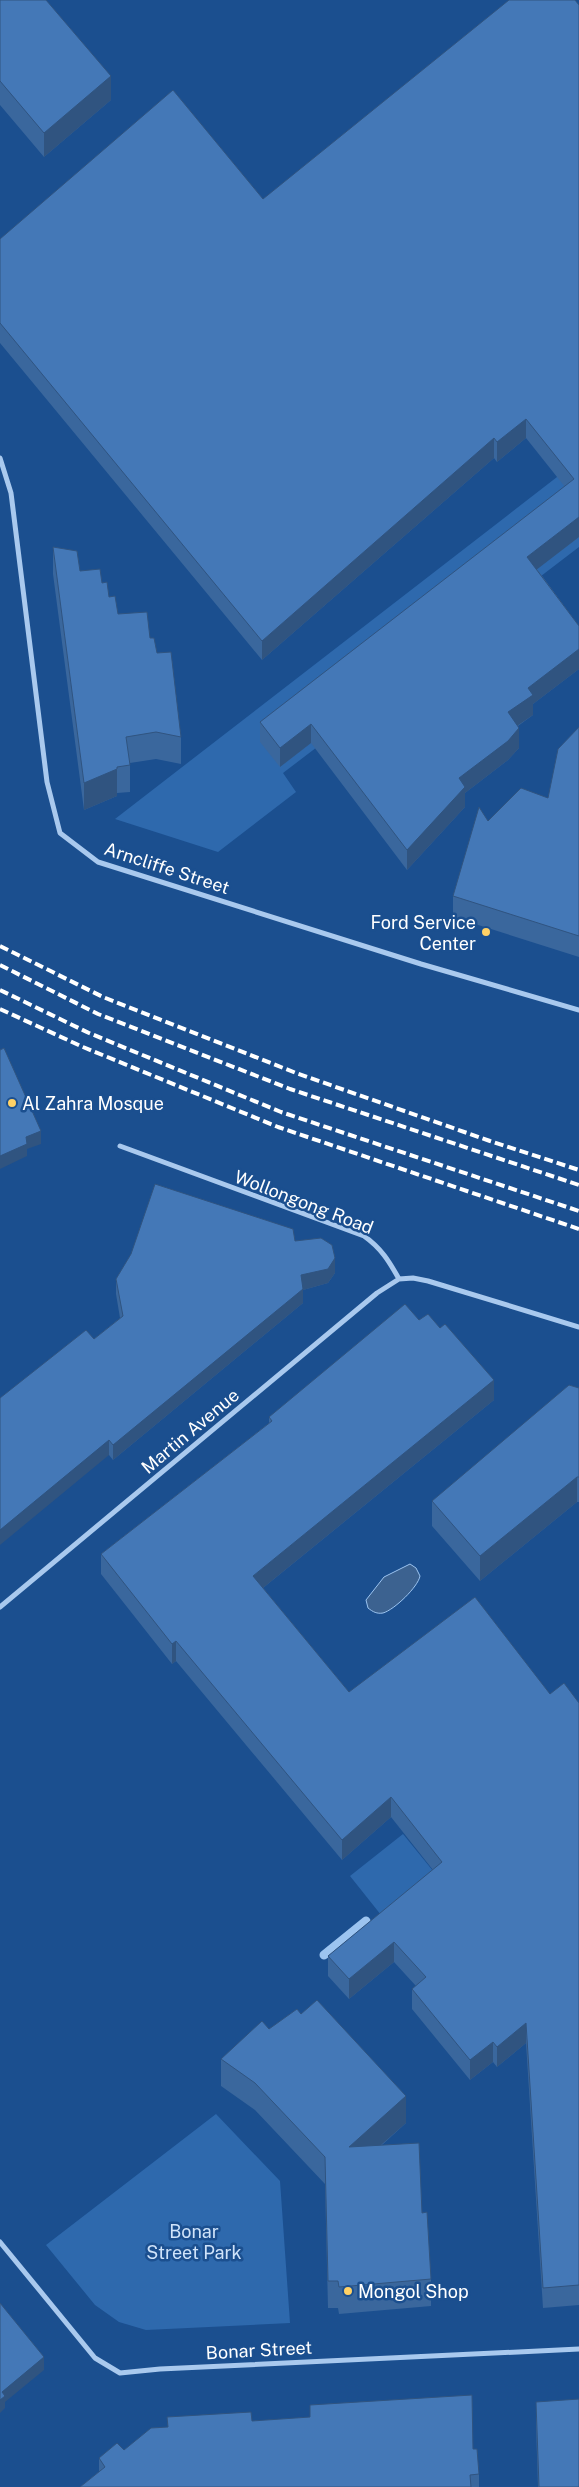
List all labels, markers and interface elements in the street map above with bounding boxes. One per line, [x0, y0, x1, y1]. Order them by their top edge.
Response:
street label: Arncliffe Street [102, 838, 232, 898]
place label: Ford Service Center [370, 912, 476, 954]
marker: Ford Service Center [480, 926, 492, 938]
place label: Al Zahra Mosque [22, 1093, 164, 1114]
marker: Al Zahra Mosque [6, 1097, 18, 1109]
street label: Wollongong Road [232, 1166, 376, 1238]
street label: Martin Avenue [137, 1384, 243, 1478]
park label: Bonar Street Park [146, 2221, 242, 2263]
place label: Mongol Shop [358, 2281, 469, 2302]
marker: Mongol Shop [342, 2285, 354, 2297]
street label: Bonar Street [205, 2337, 313, 2363]

